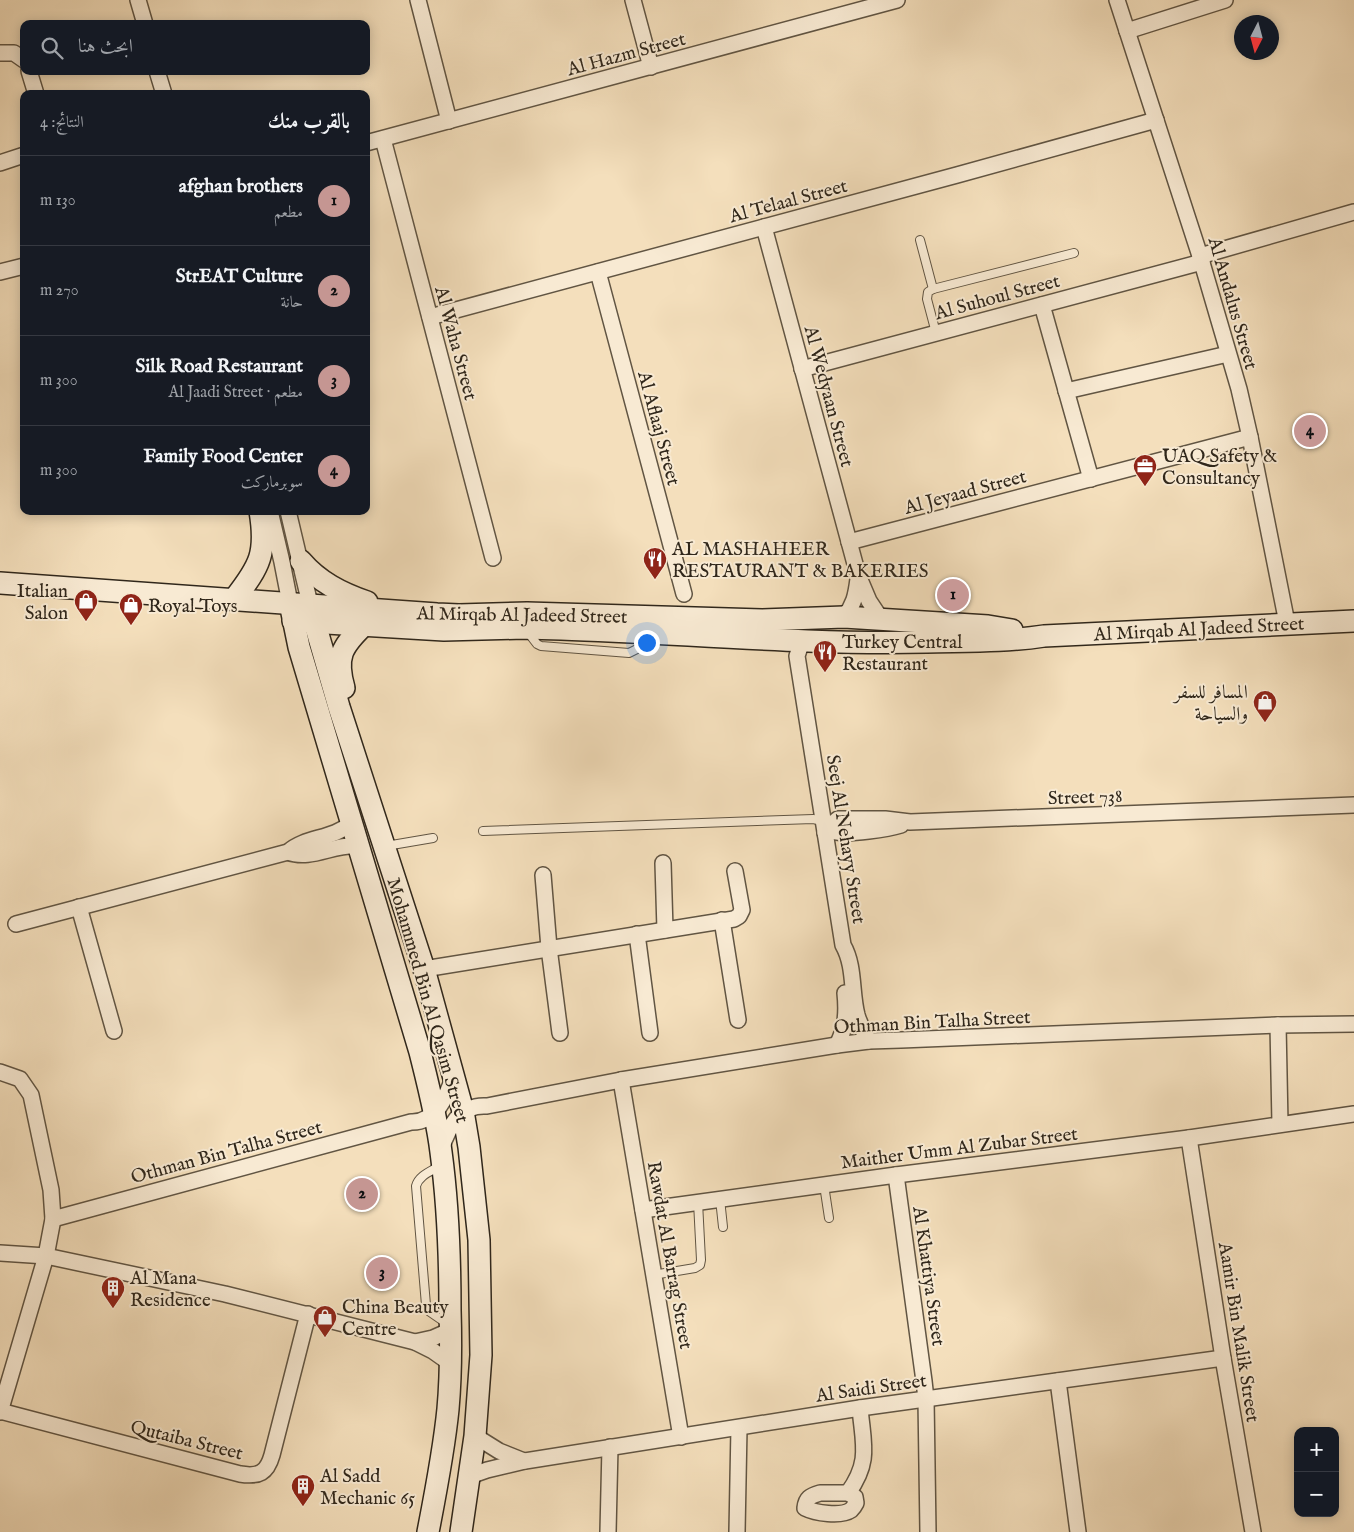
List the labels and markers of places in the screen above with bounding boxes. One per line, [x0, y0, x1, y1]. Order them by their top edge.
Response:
pin: 4 [1294, 412, 1326, 450]
place label: UAQ Safety & Consultancy [1162, 445, 1277, 491]
office icon: UAQ Safety & Consultancy [1132, 453, 1158, 487]
place label: AL MASHAHEER RESTAURANT & BAKERIES [671, 538, 929, 584]
restaurant icon: AL MASHAHEER RESTAURANT & BAKERIES [642, 546, 668, 580]
pin: 1 [937, 576, 969, 614]
place label: Italian Salon [17, 580, 68, 626]
shop icon: Italian Salon [73, 588, 99, 622]
shop icon: Royal Toys [118, 592, 144, 626]
place label: Royal Toys [148, 595, 237, 619]
place label: Turkey Central Restaurant [842, 631, 963, 677]
restaurant icon: Turkey Central Restaurant [812, 639, 838, 673]
place label: المسافر للسفر والسياحة [1172, 681, 1248, 727]
shop icon: المسافر للسفر والسياحة [1252, 689, 1278, 723]
pin: 2 [346, 1175, 378, 1213]
pin: 3 [366, 1254, 398, 1292]
place label: Al Mana Residence [129, 1267, 211, 1313]
building icon: Al Mana Residence [100, 1275, 126, 1309]
place label: China Beauty Centre [342, 1296, 449, 1342]
shop icon: China Beauty Centre [312, 1304, 338, 1338]
place label: Al Sadd Mechanic 65 [319, 1465, 415, 1511]
building icon: Al Sadd Mechanic 65 [290, 1473, 316, 1507]

